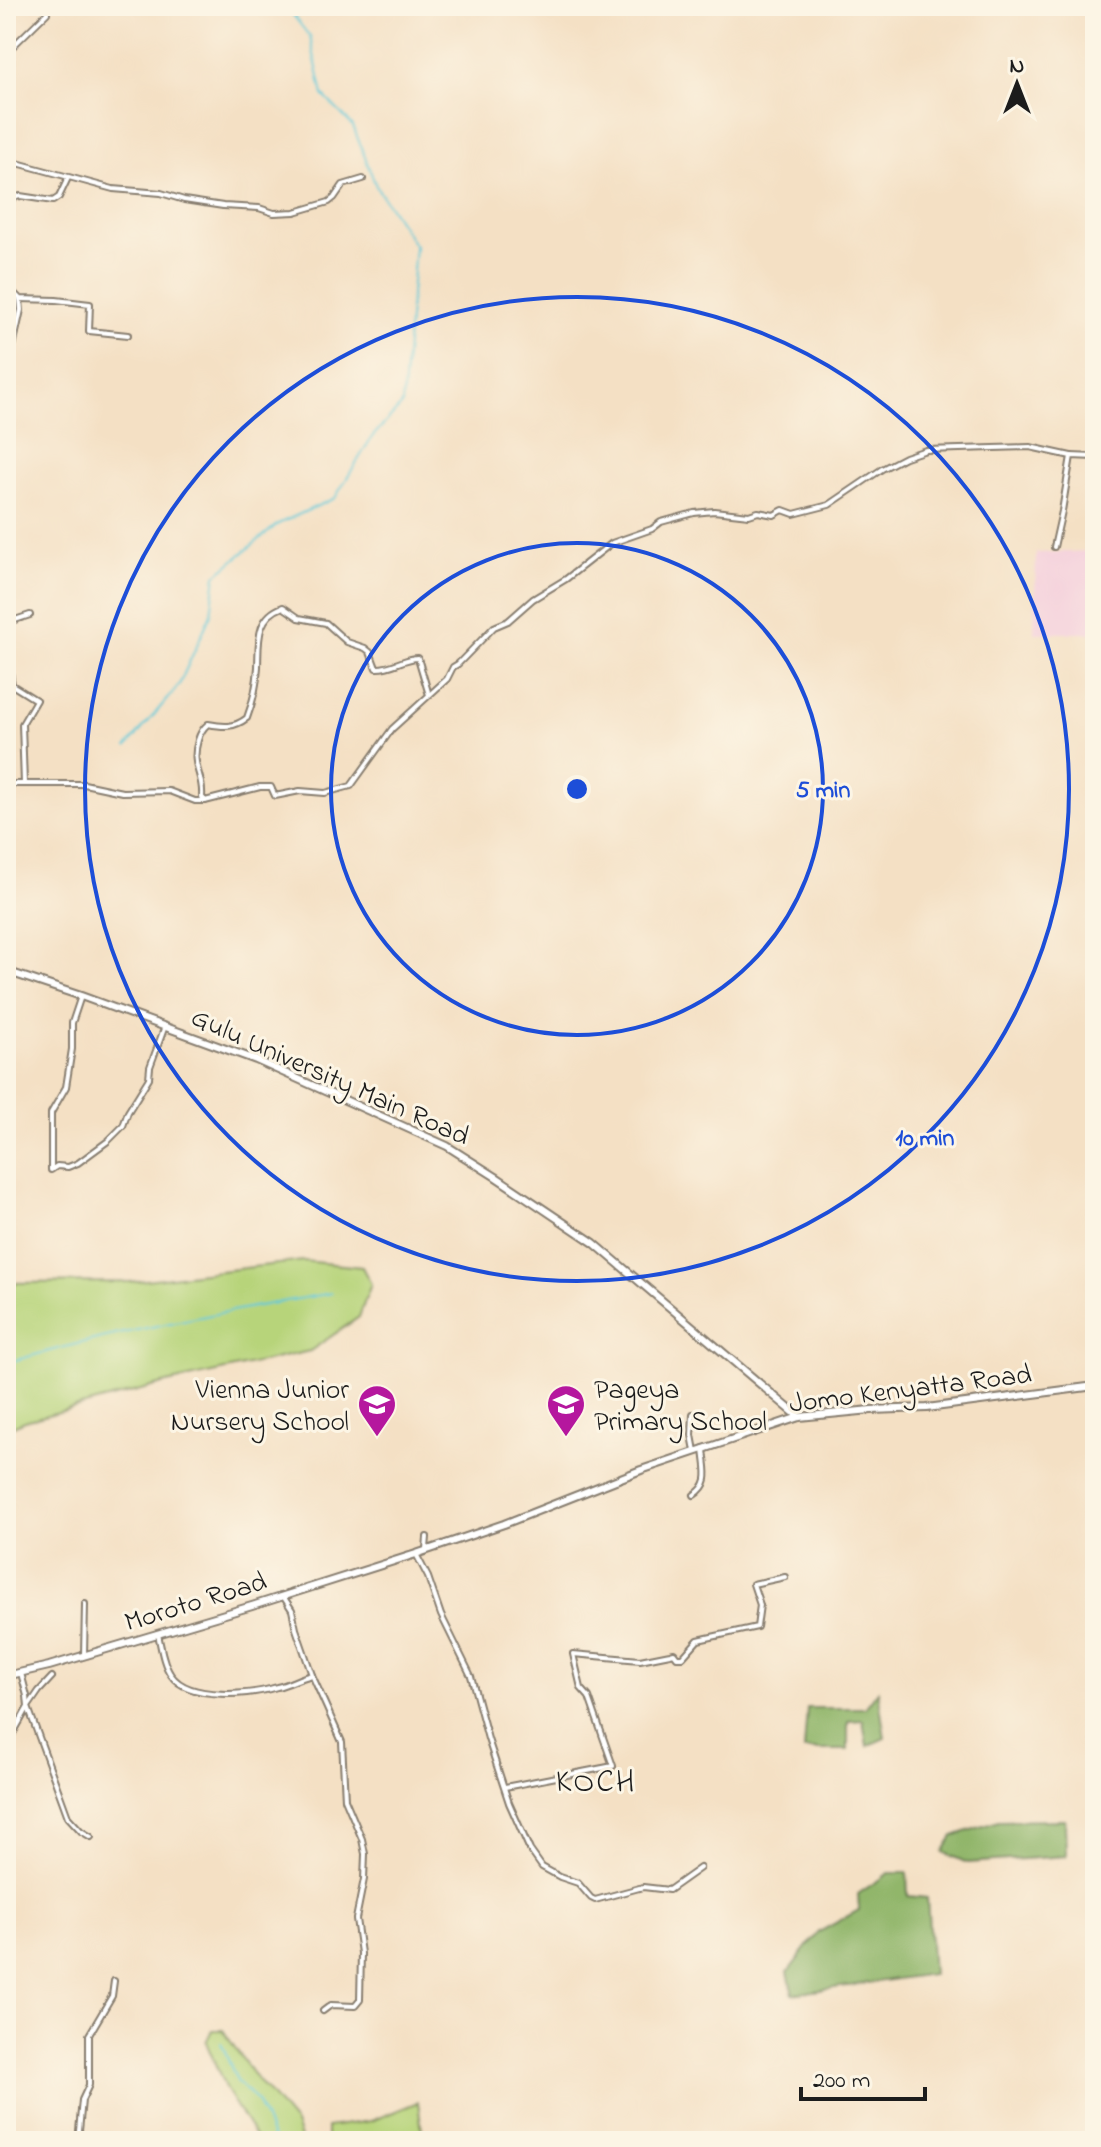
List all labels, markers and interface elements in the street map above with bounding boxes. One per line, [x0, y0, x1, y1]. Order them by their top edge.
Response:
north arrow [977, 44, 1057, 124]
text: N [1010, 51, 1024, 83]
text: 5 min [796, 774, 850, 809]
centre of rings [563, 775, 591, 803]
street label: Gulu University Main Road [184, 998, 475, 1158]
text: 10 min [896, 1122, 955, 1157]
street label: Jomo Kenyatta Road [787, 1355, 1034, 1426]
place label: Vienna Junior Nursery School [171, 1371, 349, 1444]
place label: Pageya Primary School [594, 1371, 767, 1444]
school or university icon: Vienna Junior Nursery School [356, 1383, 398, 1438]
school or university icon: Pageya Primary School [545, 1383, 587, 1438]
street label: Moroto Road [120, 1562, 272, 1644]
district label: KOCH [556, 1760, 636, 1807]
scale bar [801, 2051, 925, 2101]
text: 200 m [813, 2064, 870, 2099]

